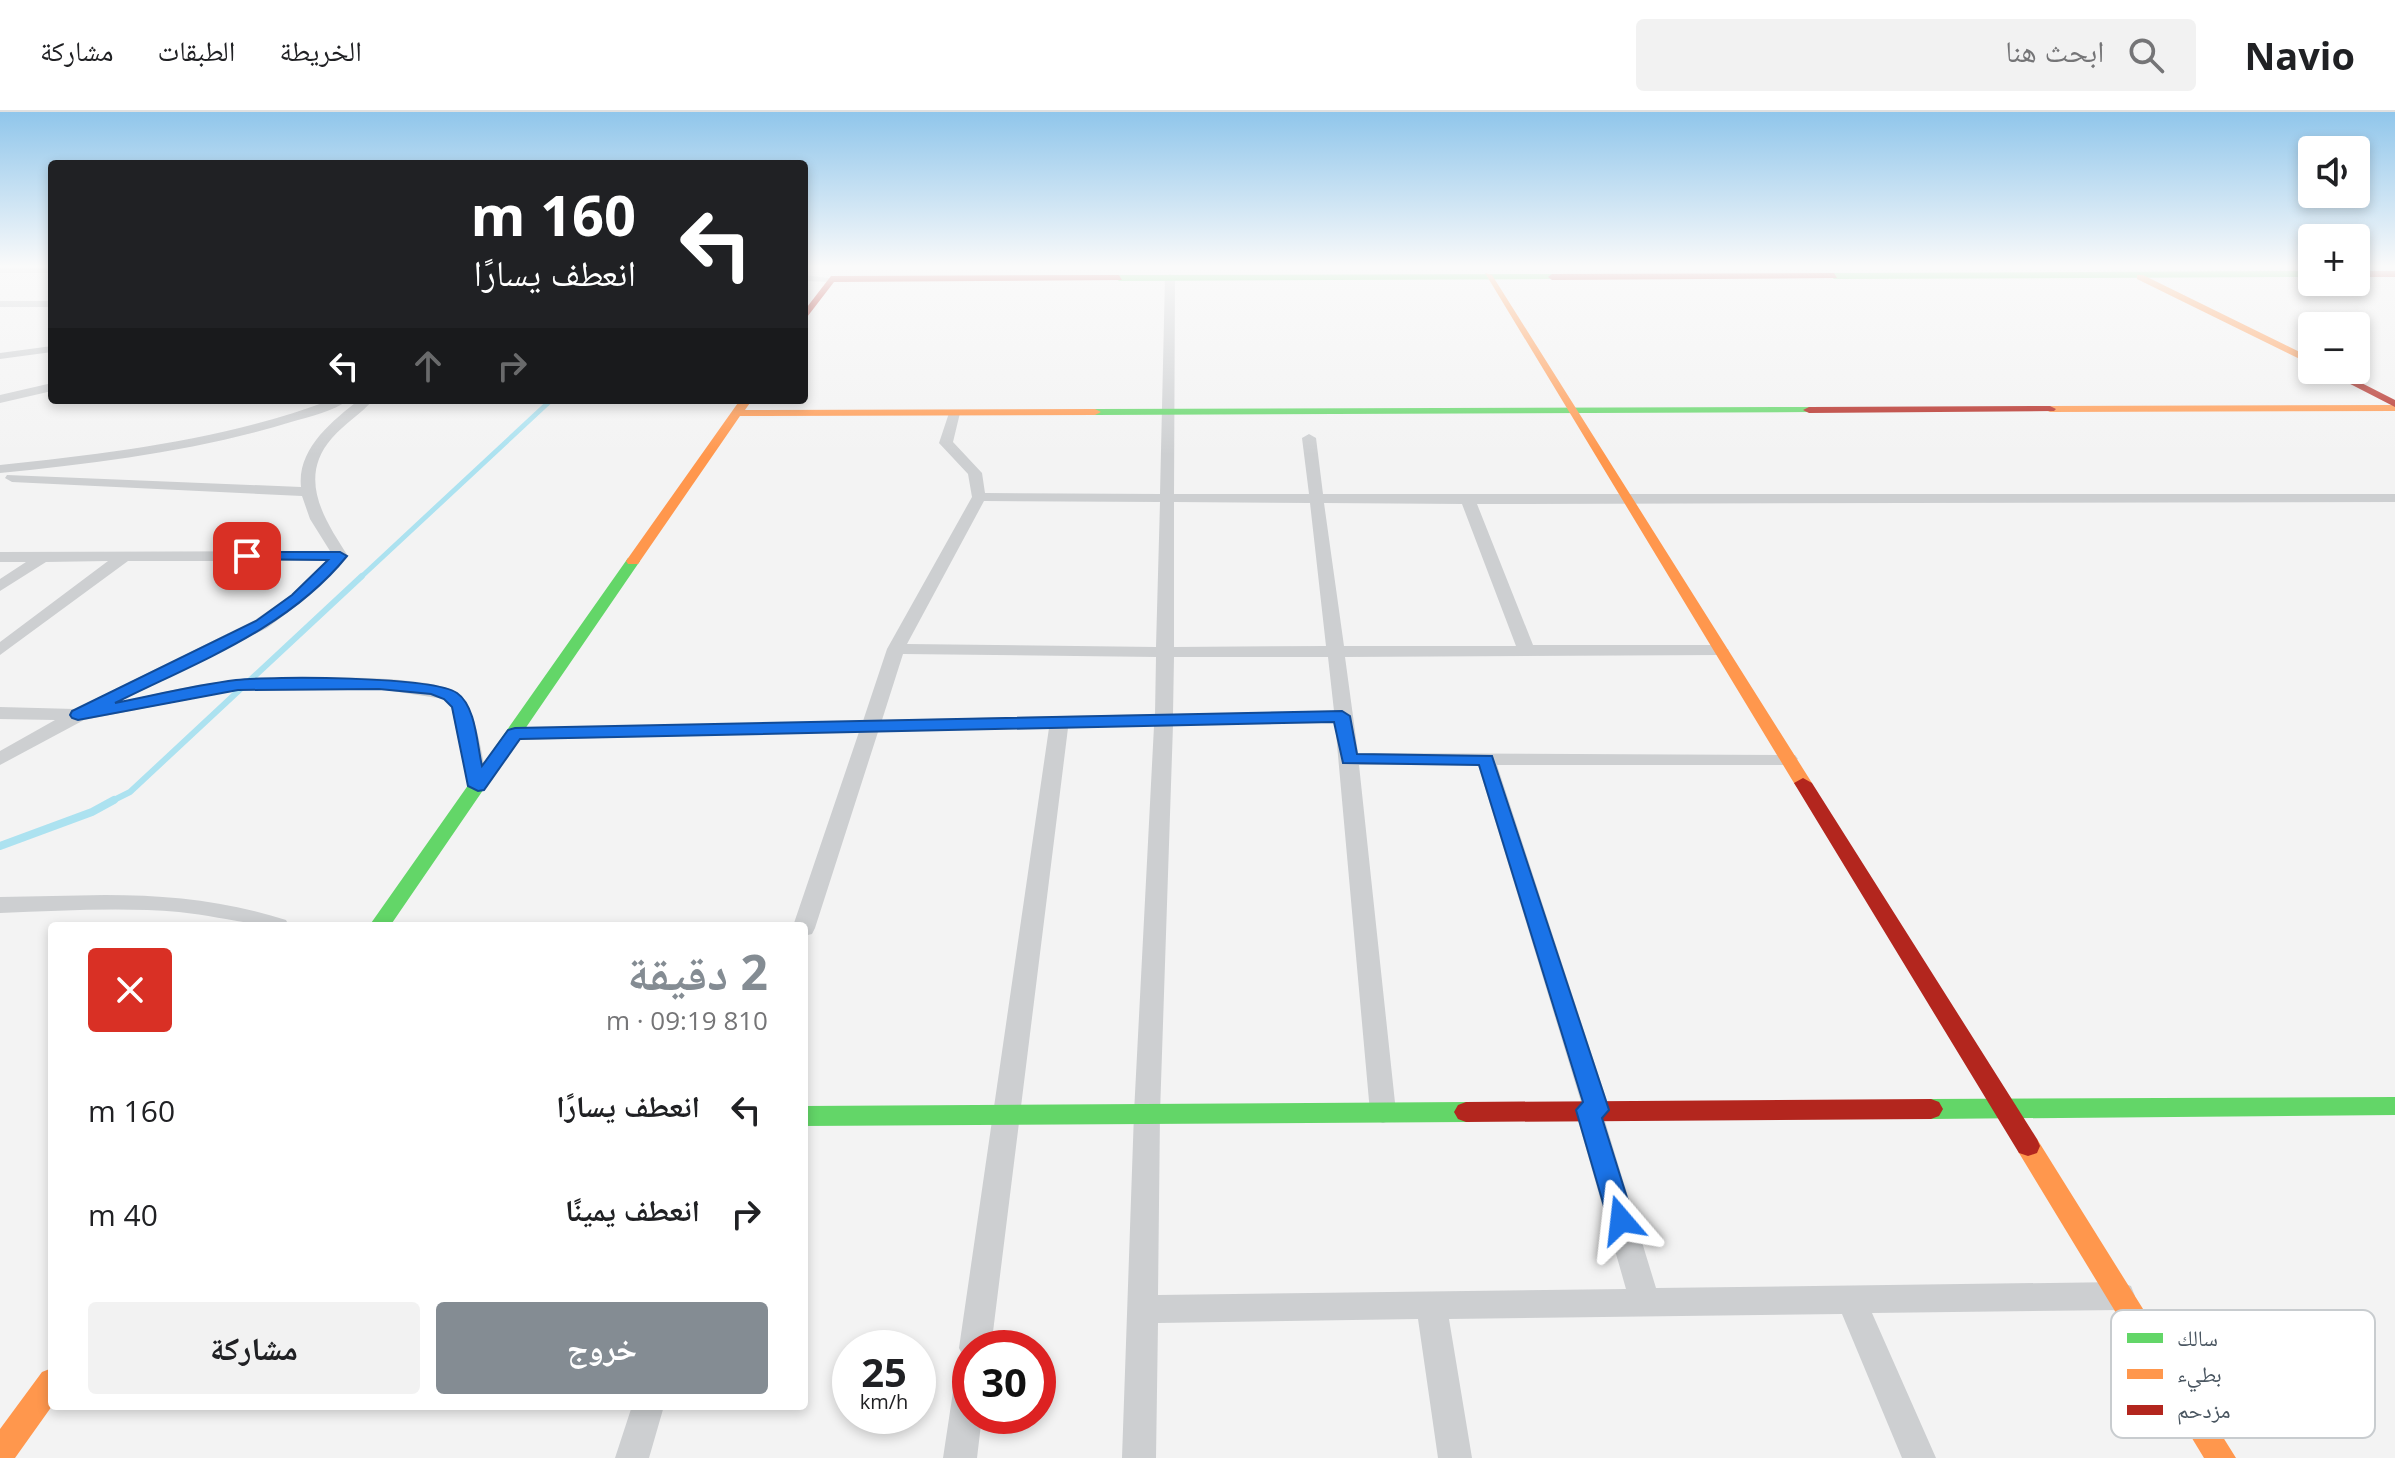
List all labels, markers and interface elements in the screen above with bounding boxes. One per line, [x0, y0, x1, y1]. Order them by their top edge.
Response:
search box [1636, 19, 2196, 91]
text: Navio [2244, 29, 2355, 81]
text: ابحث هنا [2005, 30, 2104, 71]
text: مشاركة [40, 31, 114, 69]
text: الطبقات [158, 31, 235, 69]
text: الخريطة [279, 31, 362, 69]
icon: search [2124, 33, 2168, 77]
map controls [2298, 136, 2370, 384]
button: sound [2298, 136, 2370, 208]
text: 160 m [470, 176, 636, 252]
icon: left [664, 192, 768, 296]
button: + [2298, 224, 2370, 296]
text: انعطف يسارًا [473, 248, 636, 297]
button: − [2298, 312, 2370, 384]
icon: left [322, 344, 366, 388]
icon: ahead [406, 344, 450, 388]
icon: right [490, 344, 534, 388]
pin [213, 522, 281, 590]
icon: arrive [225, 534, 269, 578]
text: 2 دقيقة [627, 939, 768, 1004]
button: close [88, 948, 172, 1032]
text: 810 m · 09:19 [606, 1002, 768, 1038]
text: انعطف يسارًا [556, 1085, 700, 1126]
icon: left [724, 1088, 768, 1132]
text: 160 m [88, 1090, 175, 1131]
position arrow [1579, 1178, 1663, 1262]
text: انعطف يمينًا [565, 1189, 700, 1230]
icon: right [724, 1192, 768, 1236]
text: 40 m [88, 1194, 158, 1235]
button: مشاركة [88, 1302, 420, 1394]
button: خروج [436, 1302, 768, 1394]
legend [2111, 1310, 2375, 1438]
text: سالك [2177, 1322, 2218, 1352]
speed limit sign: 30 [952, 1330, 1056, 1434]
text: 25 [861, 1344, 907, 1399]
text: بطيء [2177, 1358, 2222, 1392]
text: km/h [860, 1388, 908, 1415]
text: مزدحم [2177, 1394, 2231, 1425]

